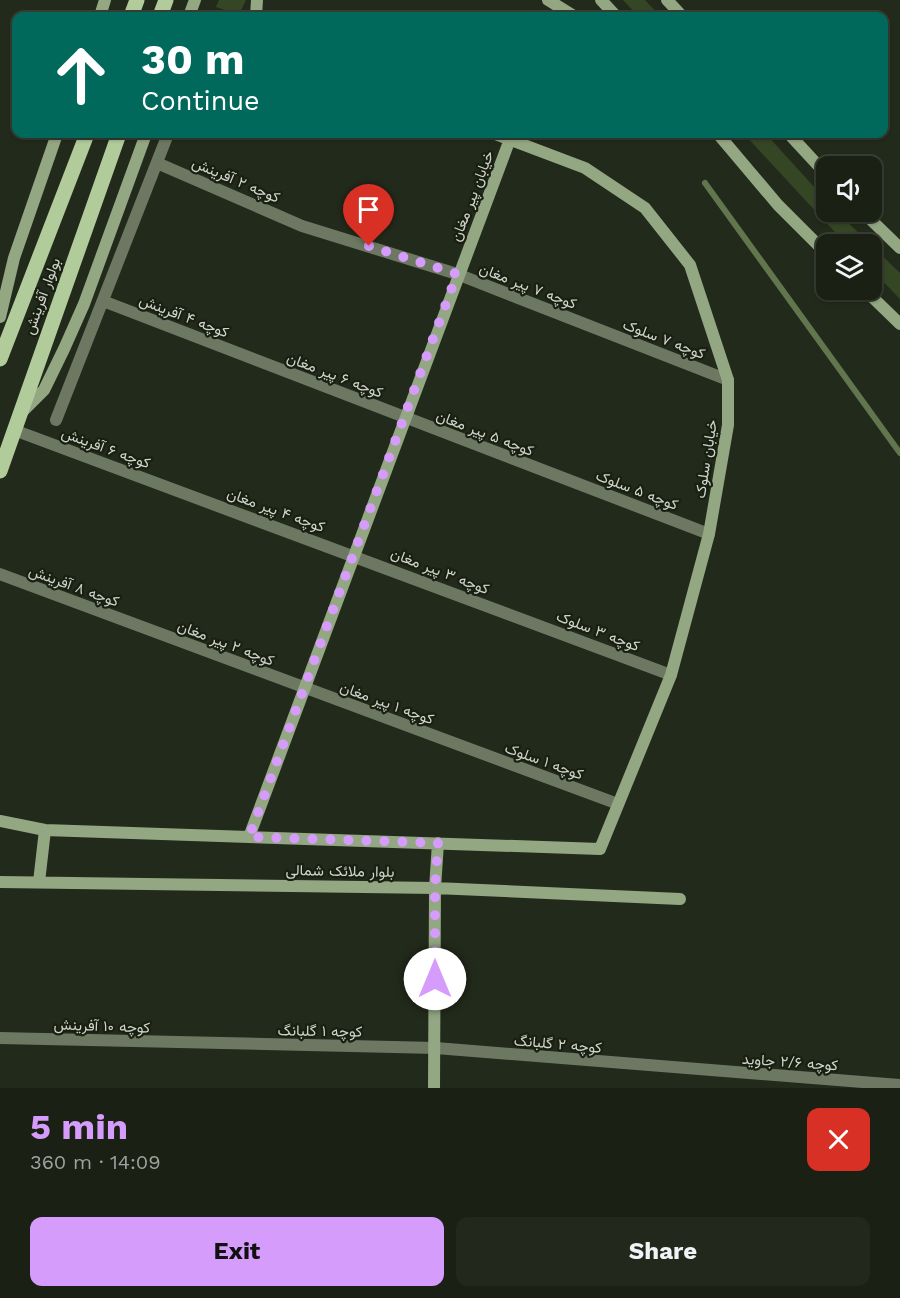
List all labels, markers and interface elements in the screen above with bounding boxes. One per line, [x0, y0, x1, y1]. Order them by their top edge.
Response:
text: 30 m [141, 35, 245, 84]
icon: ahead [42, 36, 120, 114]
text: Continue [141, 85, 260, 117]
street label: خیابان پیر مغان [446, 148, 498, 244]
street label: کوچه ۲ آفرینش [189, 153, 283, 208]
map controls [816, 156, 882, 300]
button: sound [816, 156, 882, 222]
pin [343, 184, 394, 246]
icon: arrive [352, 193, 385, 226]
button: layers [816, 234, 882, 300]
street label: بولوار آفرینش [20, 255, 65, 337]
street label: کوچه ۷ پیر مغان [476, 259, 580, 314]
street label: کوچه ۴ آفرینش [136, 291, 232, 342]
street label: کوچه ۷ سلوک [620, 315, 708, 364]
street label: کوچه ۶ پیر مغان [284, 348, 386, 403]
street label: کوچه ۵ پیر مغان [433, 406, 537, 461]
street label: خیابان سلوک [691, 418, 721, 500]
street label: کوچه ۶ آفرینش [59, 424, 153, 473]
street label: کوچه ۵ سلوک [593, 466, 681, 515]
street label: کوچه ۴ پیر مغان [224, 484, 328, 537]
street label: کوچه ۳ پیر مغان [388, 544, 492, 599]
street label: کوچه ۸ آفرینش [26, 561, 122, 612]
street label: کوچه ۳ سلوک [553, 607, 642, 656]
street label: کوچه ۲ پیر مغان [175, 616, 277, 671]
street label: کوچه ۱ پیر مغان [337, 678, 437, 729]
street label: کوچه ۱ سلوک [502, 738, 586, 785]
street label: بلوار ملائک شمالی [285, 861, 395, 882]
position arrow [403, 947, 467, 1011]
street label: کوچه ۱۰ آفرینش [53, 1015, 151, 1038]
street label: کوچه ۱ گلبانگ [277, 1021, 363, 1042]
street label: کوچه ۲ گلبانگ [513, 1031, 603, 1058]
street label: کوچه ۲/۶ جاوید [741, 1050, 839, 1075]
text: 5 min [30, 1106, 128, 1148]
button: close [807, 1108, 870, 1171]
text: 360 m · 14:09 [30, 1150, 161, 1174]
button: Exit [30, 1217, 444, 1286]
button: Share [456, 1217, 870, 1286]

